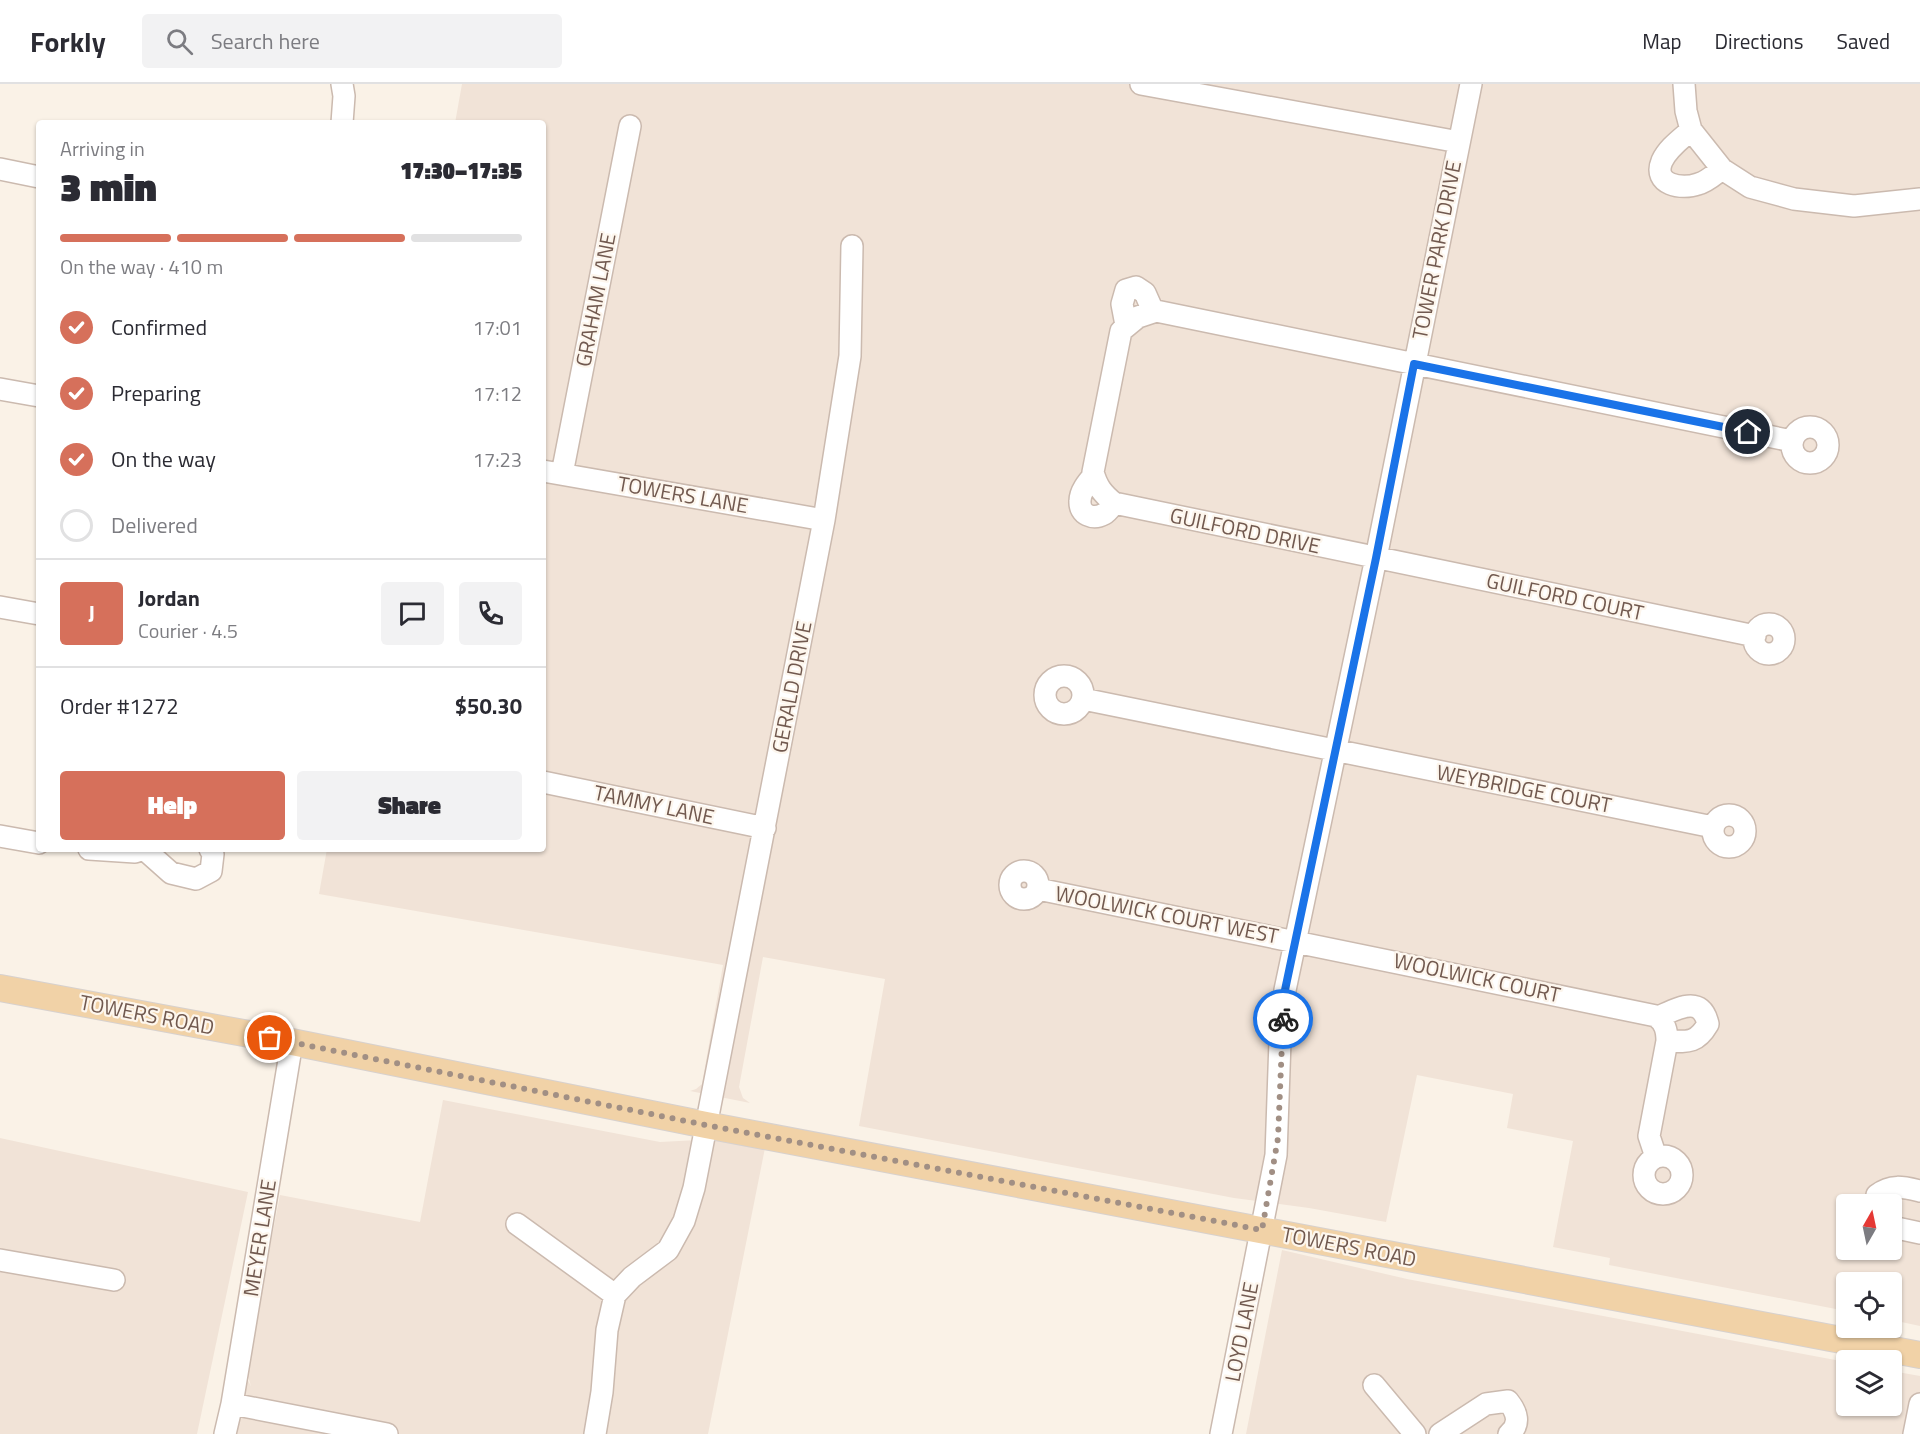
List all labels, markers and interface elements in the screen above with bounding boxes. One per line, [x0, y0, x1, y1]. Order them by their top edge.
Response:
search box [142, 14, 562, 68]
text: Forkly [30, 20, 106, 63]
text: Search here [211, 24, 320, 58]
icon: search [163, 25, 196, 58]
text: Map [1642, 25, 1682, 57]
text: Directions [1715, 25, 1804, 57]
text: Saved [1837, 25, 1890, 57]
text: Arriving in [60, 133, 145, 164]
text: 17:30–17:35 [400, 154, 522, 188]
text: 3 min [60, 157, 157, 216]
street label: TOWER PARK DRIVE [1403, 158, 1469, 342]
street label: GRAHAM LANE [566, 230, 624, 369]
text: On the way · 410 m [60, 251, 223, 282]
text: Confirmed [111, 310, 207, 344]
icon: check [60, 311, 93, 344]
text: 17:01 [473, 312, 522, 343]
text: Preparing [111, 376, 201, 410]
icon: check [60, 377, 93, 410]
text: 17:12 [473, 378, 522, 409]
pin [1722, 406, 1773, 457]
icon: home [1731, 415, 1764, 448]
text: On the way [111, 442, 216, 476]
icon: check [60, 443, 93, 476]
text: 17:23 [473, 444, 522, 475]
street label: TOWERS LANE [615, 467, 751, 521]
street label: GUILFORD DRIVE [1167, 498, 1323, 562]
text: Delivered [111, 508, 198, 542]
street label: GUILFORD COURT [1484, 564, 1647, 628]
text: Jordan [138, 581, 200, 615]
button: chat [381, 582, 444, 645]
button: phone [459, 582, 522, 645]
text: J [88, 596, 95, 630]
text: Courier · 4.5 [138, 615, 238, 646]
street label: GERALD DRIVE [763, 618, 819, 755]
text: Order #1272 [60, 689, 179, 723]
text: $50.30 [455, 689, 522, 723]
street label: WEYBRIDGE COURT [1434, 755, 1614, 821]
button: Help [60, 771, 285, 840]
button: Share [297, 771, 522, 840]
street label: TAMMY LANE [591, 776, 717, 832]
street label: WOOLWICK COURT WEST [1053, 877, 1282, 951]
street label: WOOLWICK COURT [1391, 944, 1563, 1010]
street label: TOWERS ROAD [77, 985, 217, 1043]
courier [1253, 989, 1313, 1049]
icon: bike [1267, 1003, 1300, 1036]
pin [244, 1012, 295, 1063]
icon: bag [253, 1021, 286, 1054]
street label: MEYER LANE [234, 1177, 284, 1299]
north arrow [1836, 1194, 1902, 1260]
map controls [1836, 1194, 1902, 1416]
street label: TOWERS ROAD [1279, 1217, 1419, 1275]
button: locate [1836, 1272, 1902, 1338]
street label: LOYD LANE [1216, 1279, 1266, 1384]
button: layers [1836, 1350, 1902, 1416]

